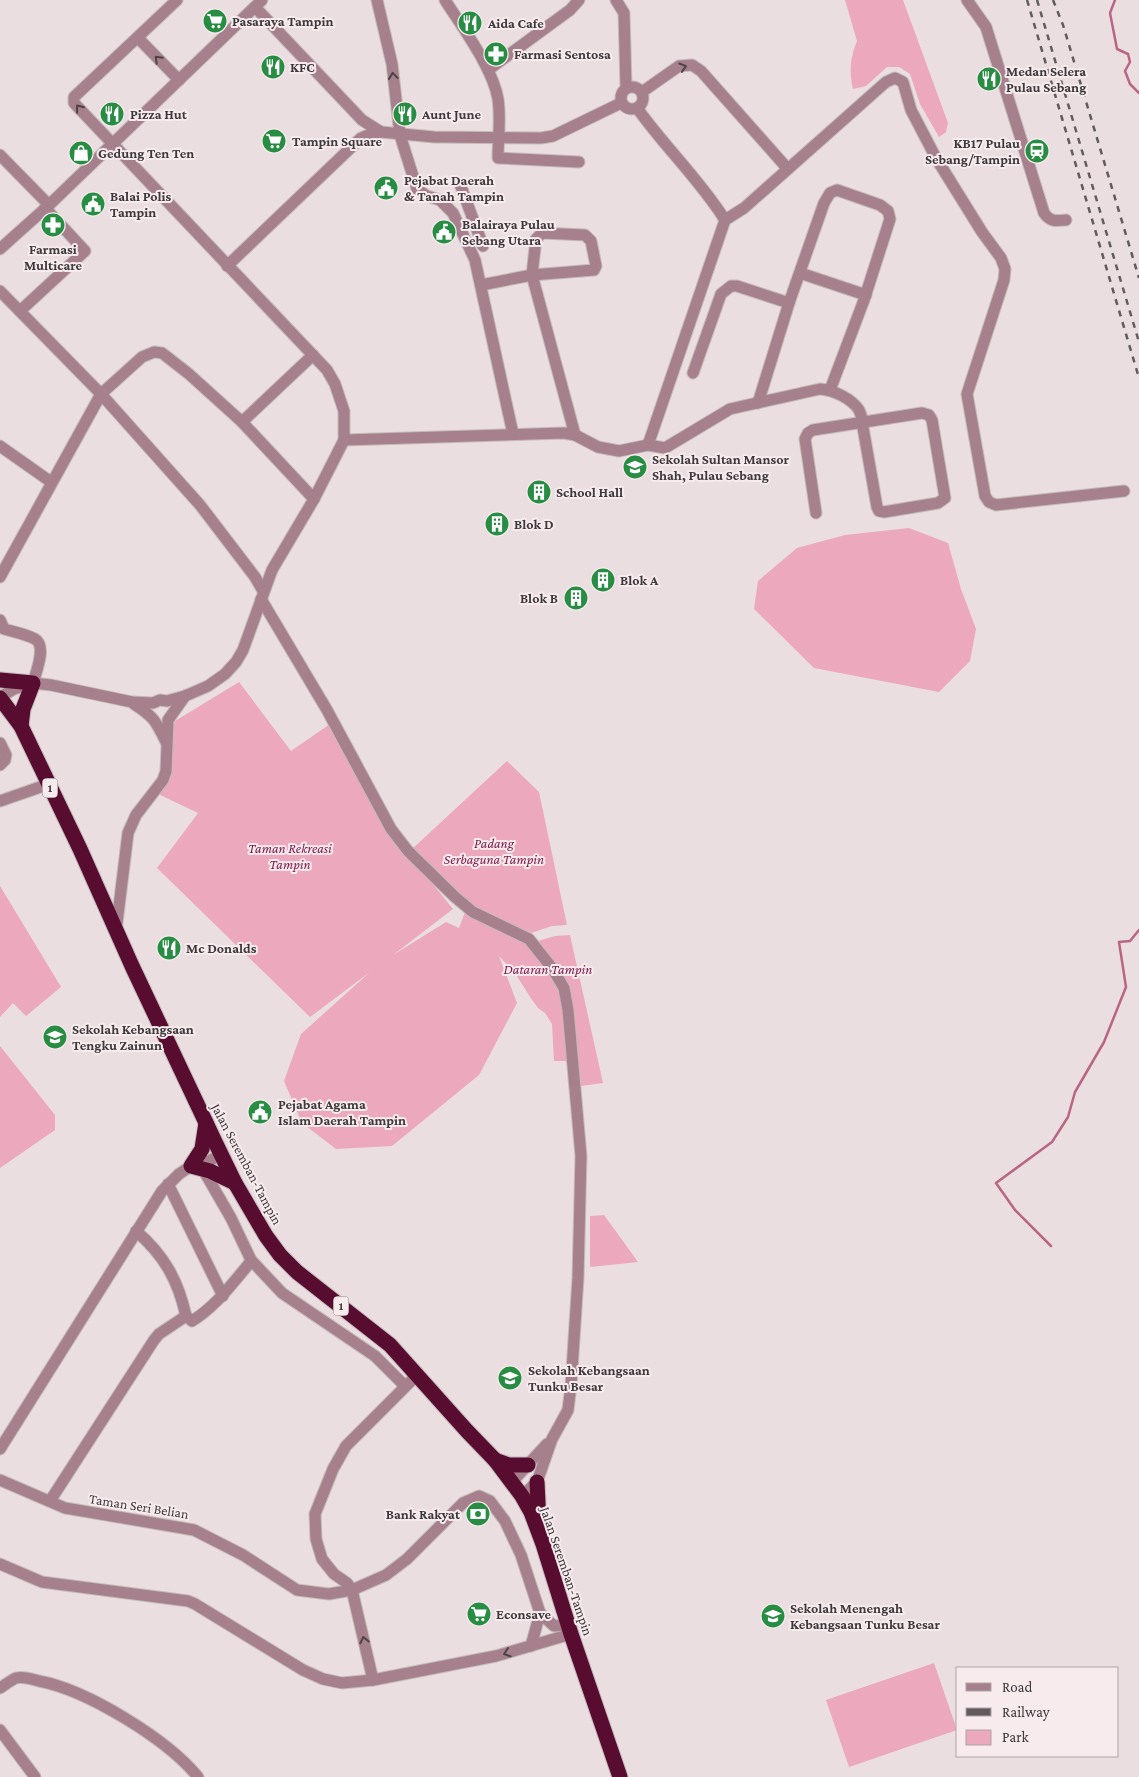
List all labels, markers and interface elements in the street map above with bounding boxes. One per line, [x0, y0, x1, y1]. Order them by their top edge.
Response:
supermarket icon: Pasaraya Tampin [202, 8, 228, 34]
restaurant icon: Aida Cafe [457, 10, 483, 36]
place label: Pasaraya Tampin [232, 13, 334, 29]
place label: Aida Cafe [487, 15, 544, 31]
pharmacy icon: Farmasi Sentosa [483, 41, 509, 67]
place label: Farmasi Sentosa [514, 46, 611, 62]
restaurant icon: KFC [260, 54, 286, 80]
one-way arrow [155, 56, 164, 65]
place label: KFC [290, 59, 315, 75]
one-way arrow [678, 63, 687, 73]
place label: Medan Selera Pulau Sebang [1006, 63, 1086, 95]
restaurant icon: Medan Selera Pulau Sebang [976, 66, 1002, 92]
one-way arrow [388, 71, 399, 79]
restaurant icon: Pizza Hut [99, 101, 125, 127]
restaurant icon: Aunt June [392, 101, 418, 127]
one-way arrow [77, 105, 85, 114]
place label: Pizza Hut [130, 106, 188, 122]
place label: Aunt June [421, 106, 482, 122]
supermarket icon: Tampin Square [261, 128, 287, 154]
place label: Tampin Square [292, 133, 383, 149]
place label: KB17 Pulau Sebang/Tampin [925, 135, 1020, 167]
station icon: KB17 Pulau Sebang/Tampin [1024, 138, 1050, 164]
shop icon: Gedung Ten Ten [68, 140, 94, 166]
place label: Gedung Ten Ten [98, 145, 194, 161]
place label: Pejabat Daerah & Tanah Tampin [404, 172, 504, 204]
public building icon: Pejabat Daerah & Tanah Tampin [373, 175, 399, 201]
place label: Balai Polis Tampin [110, 188, 172, 220]
public building icon: Balai Polis Tampin [80, 191, 106, 217]
pharmacy icon: Farmasi Multicare [40, 212, 66, 238]
place label: Balairaya Pulau Sebang Utara [462, 216, 555, 248]
public building icon: Balairaya Pulau Sebang Utara [431, 219, 457, 245]
place label: Farmasi Multicare [24, 241, 83, 273]
place label: Sekolah Sultan Mansor Shah, Pulau Sebang [652, 451, 789, 484]
school or university icon: Sekolah Sultan Mansor Shah, Pulau Sebang [622, 454, 648, 480]
building icon: School Hall [526, 479, 552, 505]
place label: School Hall [556, 484, 623, 500]
building icon: Blok D [484, 511, 510, 537]
place label: Blok D [514, 516, 554, 532]
building icon: Blok A [590, 567, 616, 593]
place label: Blok A [620, 572, 659, 588]
building icon: Blok B [563, 585, 589, 611]
place label: Blok B [520, 590, 558, 606]
road number: 1 [42, 778, 58, 798]
park label: Padang Serbaguna Tampin [444, 835, 544, 867]
park label: Taman Rekreasi Tampin [248, 840, 332, 872]
restaurant icon: Mc Donalds [156, 935, 182, 961]
place label: Mc Donalds [186, 940, 257, 956]
park label: Dataran Tampin [504, 961, 592, 977]
place label: Sekolah Kebangsaan Tengku Zainun [72, 1021, 194, 1053]
school or university icon: Sekolah Kebangsaan Tengku Zainun [42, 1024, 68, 1050]
place label: Pejabat Agama Islam Daerah Tampin [278, 1096, 406, 1128]
street label: Jalan Seremban-Tampin [207, 1099, 286, 1228]
public building icon: Pejabat Agama Islam Daerah Tampin [247, 1099, 273, 1125]
road number: 1 [334, 1296, 348, 1315]
place label: Sekolah Kebangsaan Tunku Besar [528, 1362, 650, 1394]
school or university icon: Sekolah Kebangsaan Tunku Besar [497, 1365, 523, 1391]
street label: Taman Seri Belian [88, 1490, 190, 1522]
bank icon: Bank Rakyat [465, 1501, 491, 1527]
street label: Jalan Seremban-Tampin [537, 1503, 597, 1638]
place label: Bank Rakyat [386, 1506, 461, 1522]
place label: Sekolah Menengah Kebangsaan Tunku Besar [790, 1600, 940, 1632]
supermarket icon: Econsave [466, 1601, 492, 1627]
school or university icon: Sekolah Menengah Kebangsaan Tunku Besar [760, 1603, 786, 1629]
place label: Econsave [496, 1606, 552, 1622]
one-way arrow [359, 1635, 370, 1644]
one-way arrow [504, 1647, 512, 1657]
legend [956, 1667, 1119, 1757]
text: Road [1002, 1679, 1033, 1695]
text: Railway [1002, 1704, 1050, 1721]
text: Park [1002, 1729, 1029, 1745]

